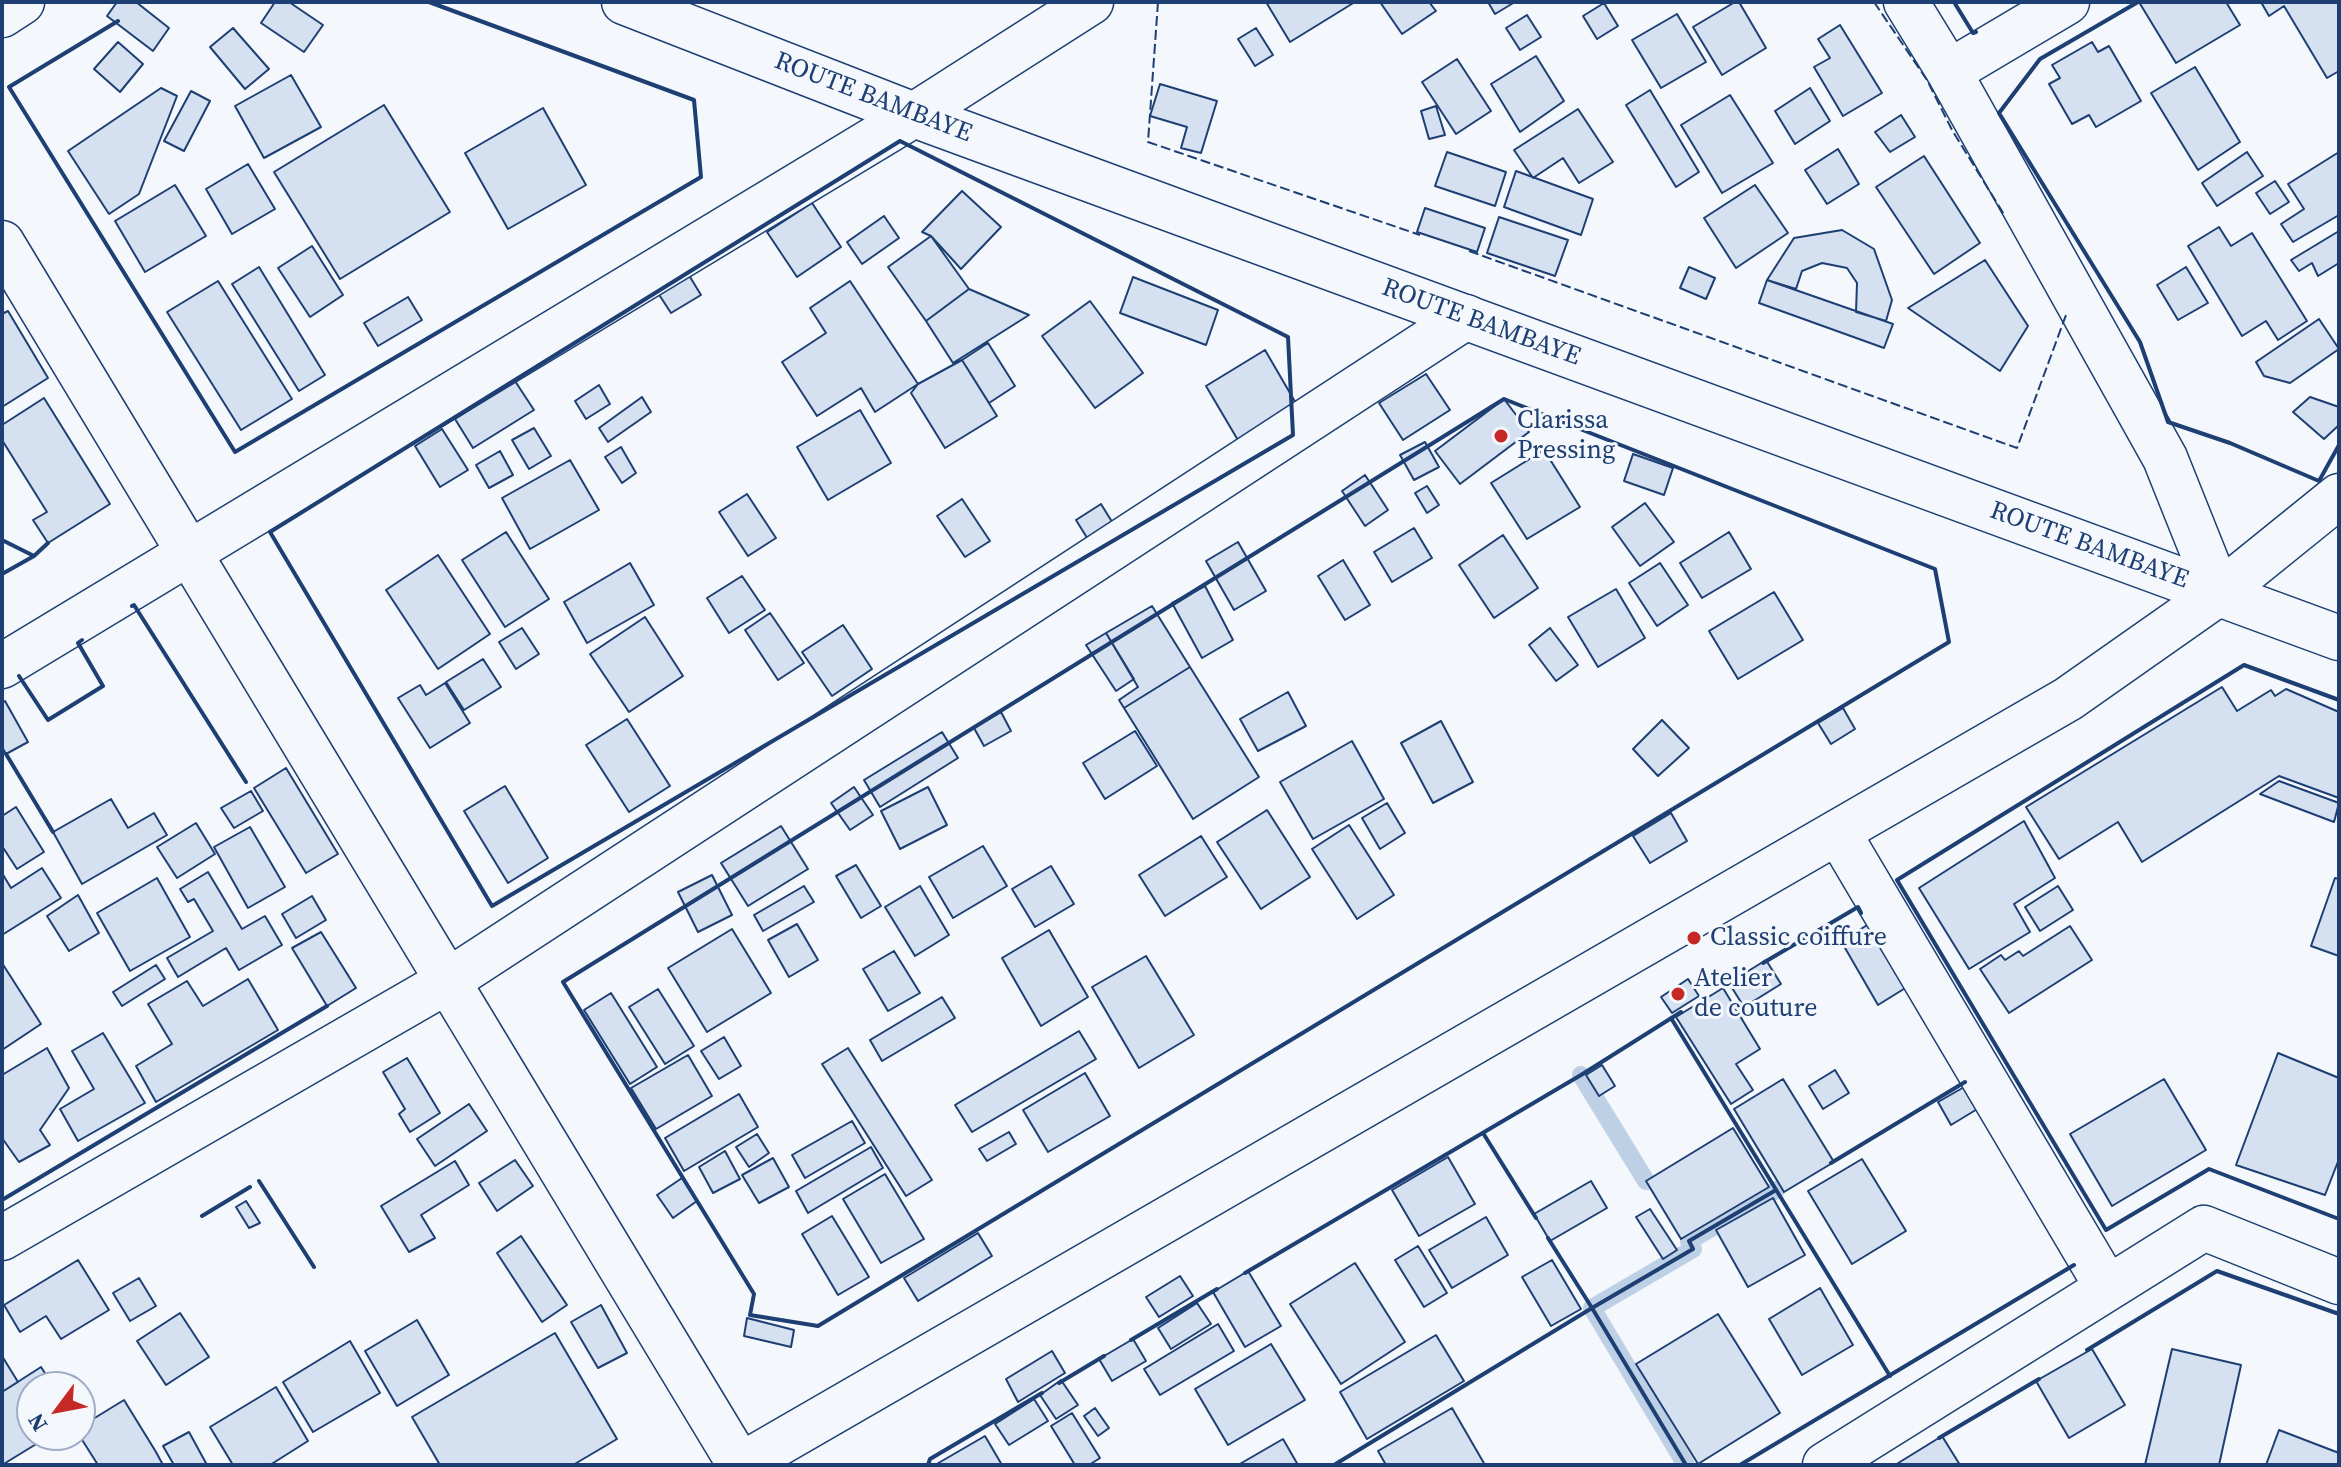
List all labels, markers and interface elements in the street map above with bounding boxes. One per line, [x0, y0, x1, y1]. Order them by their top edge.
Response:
street label: ROUTE BAMBAYE [770, 46, 976, 150]
street label: ROUTE BAMBAYE [1377, 273, 1585, 373]
place label: Clarissa Pressing [1517, 405, 1616, 466]
marker: Clarissa Pressing [1492, 427, 1510, 445]
street label: ROUTE BAMBAYE [1985, 496, 2193, 596]
place label: Classic coiffure [1710, 922, 1887, 954]
marker: Classic coiffure [1685, 929, 1703, 947]
place label: Atelier de couture [1694, 963, 1818, 1024]
marker: Atelier de couture [1669, 985, 1687, 1003]
north arrow [16, 1371, 96, 1451]
text: N [20, 1408, 54, 1437]

